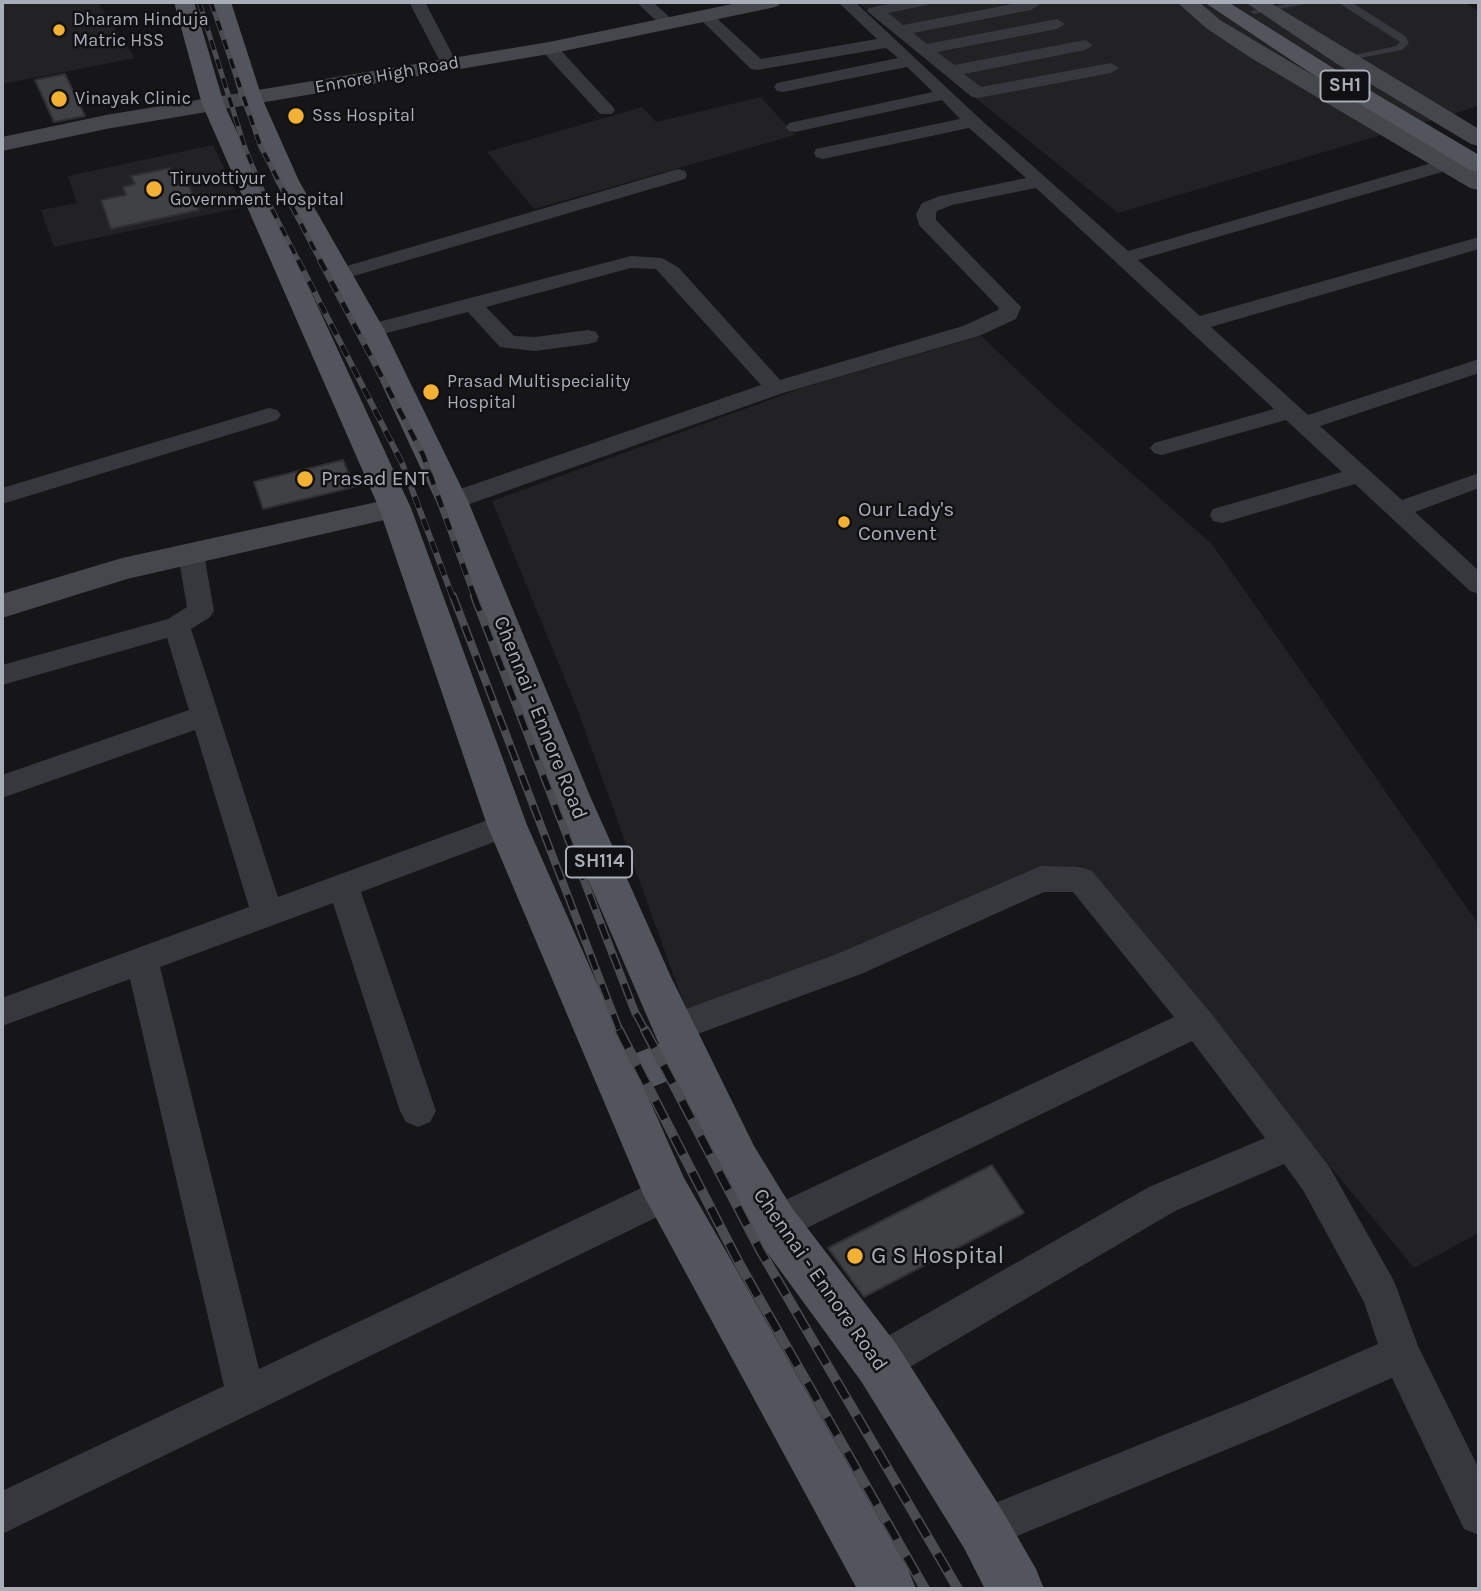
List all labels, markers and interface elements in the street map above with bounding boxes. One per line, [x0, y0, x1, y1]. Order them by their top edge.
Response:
place label: Dharam Hinduja Matric HSS [73, 9, 209, 52]
marker: Dharam Hinduja Matric HSS [51, 22, 67, 38]
street label: Ennore High Road [313, 52, 461, 98]
road number: SH1 [1320, 71, 1370, 102]
place label: Vinayak Clinic [75, 88, 191, 110]
marker: Vinayak Clinic [49, 89, 69, 109]
place label: Sss Hospital [312, 105, 415, 127]
marker: Sss Hospital [286, 106, 306, 126]
place label: Tiruvottiyur Government Hospital [170, 168, 344, 210]
marker: Tiruvottiyur Government Hospital [144, 179, 164, 199]
place label: Prasad Multispeciality Hospital [447, 371, 630, 414]
marker: Prasad Multispeciality Hospital [421, 382, 441, 402]
place label: Prasad ENT [321, 466, 428, 492]
marker: Prasad ENT [295, 469, 315, 489]
place label: Our Lady's Convent [858, 497, 954, 547]
marker: Our Lady's Convent [836, 514, 852, 530]
street label: Chennai - Ennore Road [488, 613, 592, 823]
road number: SH114 [566, 846, 632, 877]
street label: Chennai - Ennore Road [747, 1184, 893, 1376]
place label: G S Hospital [871, 1242, 1004, 1270]
marker: G S Hospital [845, 1246, 865, 1266]

